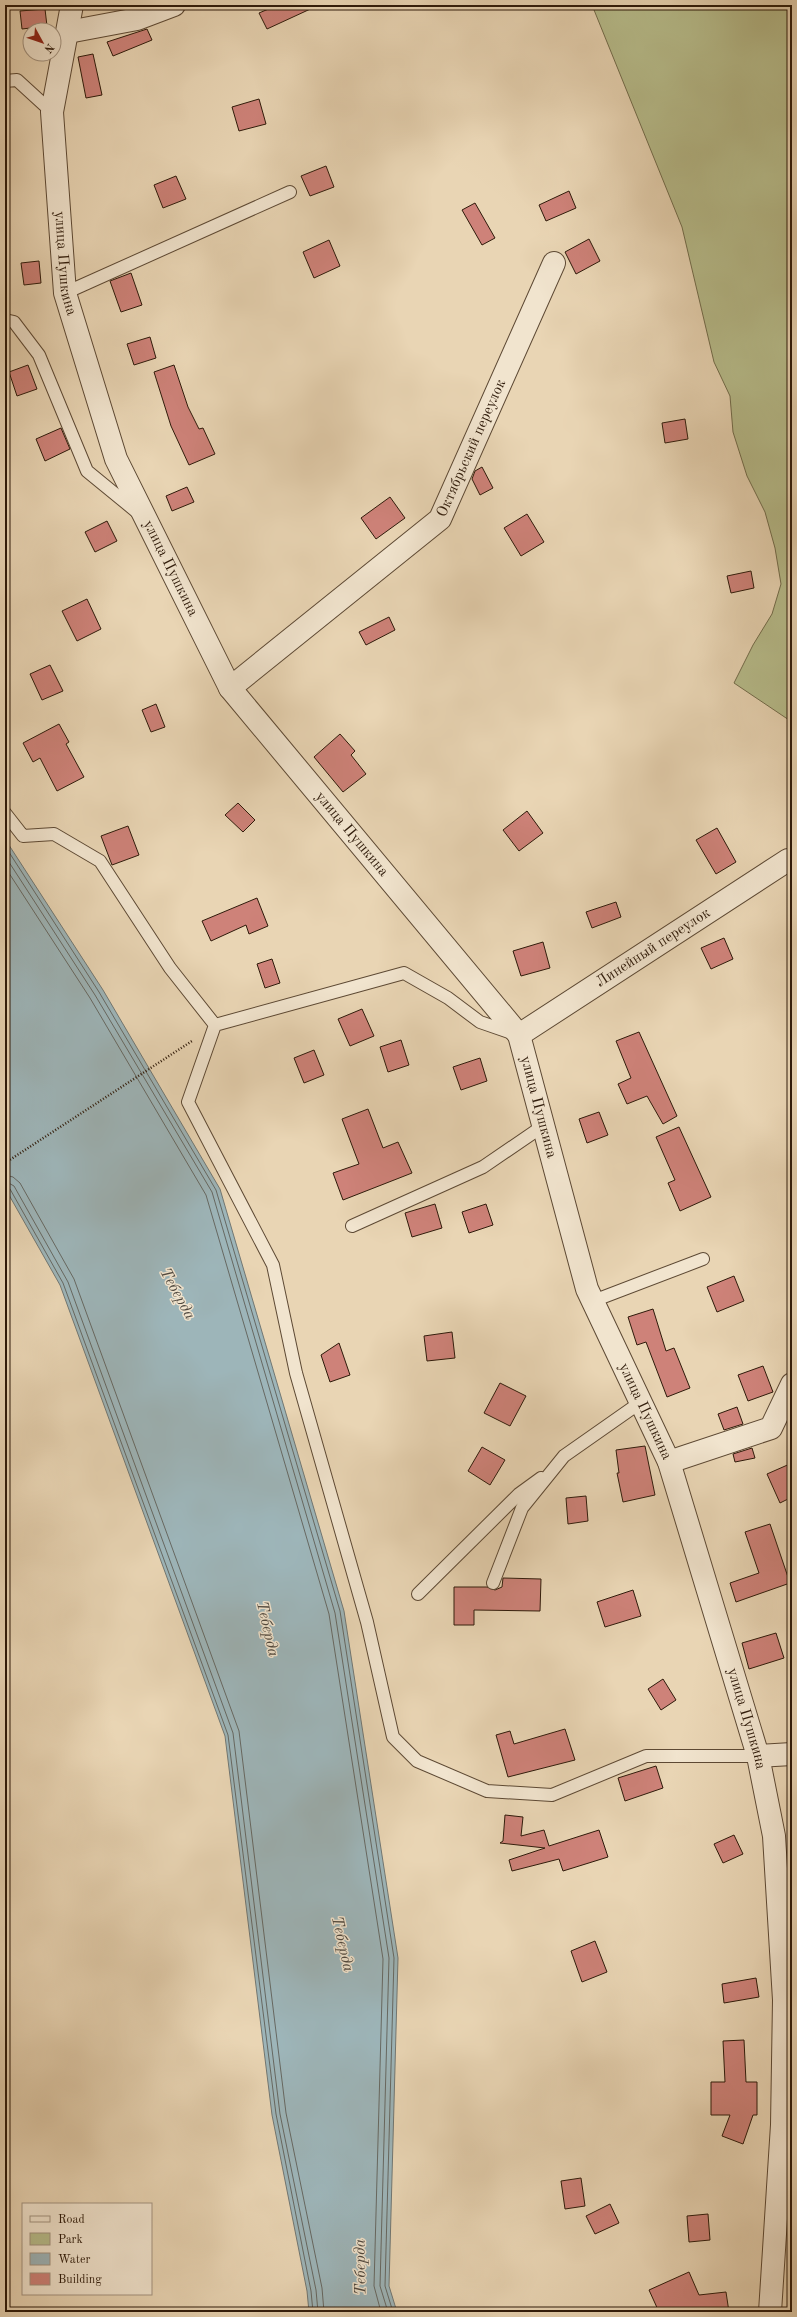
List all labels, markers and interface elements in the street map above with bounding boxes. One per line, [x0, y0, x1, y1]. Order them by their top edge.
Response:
north arrow [22, 22, 62, 62]
text: N [41, 41, 55, 55]
street label: улица Пушкина [52, 211, 79, 318]
street label: Октябрьский переулок [434, 377, 509, 519]
street label: улица Пушкина [140, 518, 201, 619]
street label: улица Пушкина [312, 789, 391, 880]
street label: Линейный переулок [593, 905, 713, 990]
street label: улица Пушкина [517, 1054, 559, 1160]
water label: Теберда [156, 1265, 198, 1323]
street label: улица Пушкина [616, 1361, 675, 1463]
water label: Теберда [253, 1600, 281, 1659]
street label: улица Пушкина [724, 1666, 768, 1771]
water label: Теберда [328, 1915, 356, 1974]
legend [22, 2203, 152, 2295]
text: Road [58, 2214, 85, 2226]
text: Park [58, 2234, 83, 2246]
water label: Теберда [352, 2238, 369, 2295]
text: Water [58, 2254, 91, 2266]
text: Building [58, 2274, 102, 2286]

